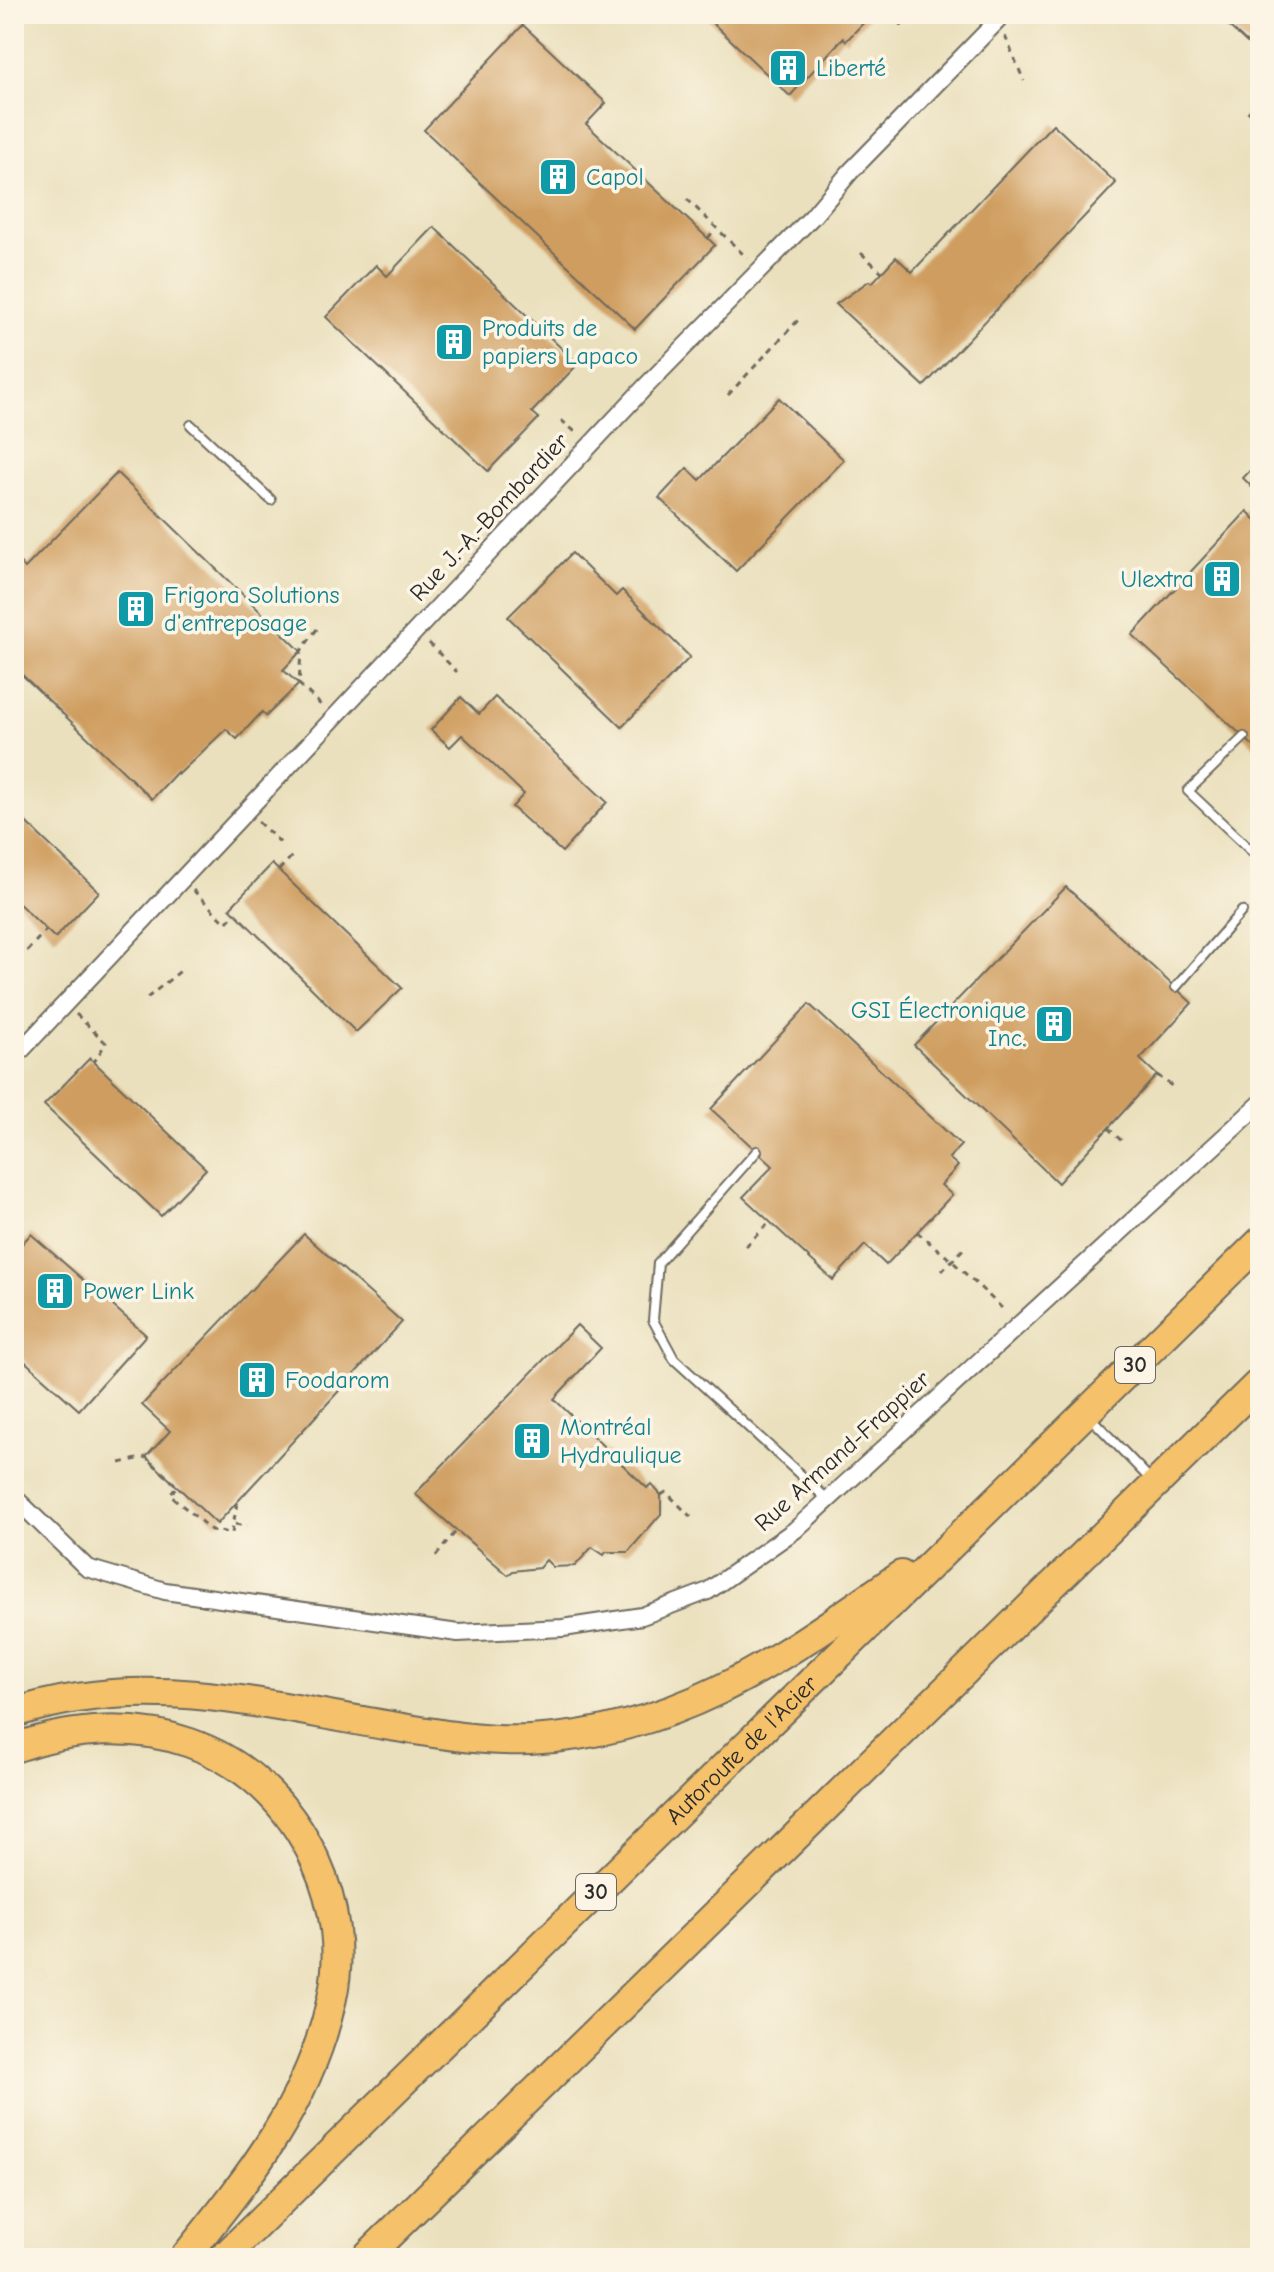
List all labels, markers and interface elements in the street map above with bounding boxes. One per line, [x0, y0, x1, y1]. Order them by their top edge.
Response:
building icon: Liberté [767, 47, 809, 89]
place label: Liberté [816, 54, 886, 82]
building icon: Capol [537, 156, 579, 198]
place label: Capol [586, 163, 644, 191]
place label: Produits de papiers Lapaco [482, 314, 638, 370]
building icon: Produits de papiers Lapaco [433, 321, 475, 363]
street label: Rue J.-A.-Bombardier [404, 427, 574, 607]
building icon: Ulextra [1201, 558, 1243, 600]
place label: Ulextra [1120, 565, 1194, 593]
place label: Frigora Solutions d'entreposage [164, 581, 339, 637]
building icon: Frigora Solutions d'entreposage [115, 588, 157, 630]
place label: GSI Électronique Inc. [851, 996, 1026, 1052]
building icon: GSI Électronique Inc. [1033, 1003, 1075, 1045]
building icon: Power Link [34, 1270, 76, 1312]
place label: Power Link [83, 1277, 194, 1305]
road number: 30 [1115, 1347, 1155, 1383]
building icon: Foodarom [236, 1359, 278, 1401]
street label: Rue Armand-Frappier [749, 1365, 936, 1537]
place label: Foodarom [285, 1366, 390, 1394]
place label: Montréal Hydraulique [560, 1413, 682, 1469]
building icon: Montréal Hydraulique [511, 1420, 553, 1462]
street label: Autoroute de l'Acier [660, 1669, 823, 1830]
road number: 30 [576, 1874, 616, 1910]

